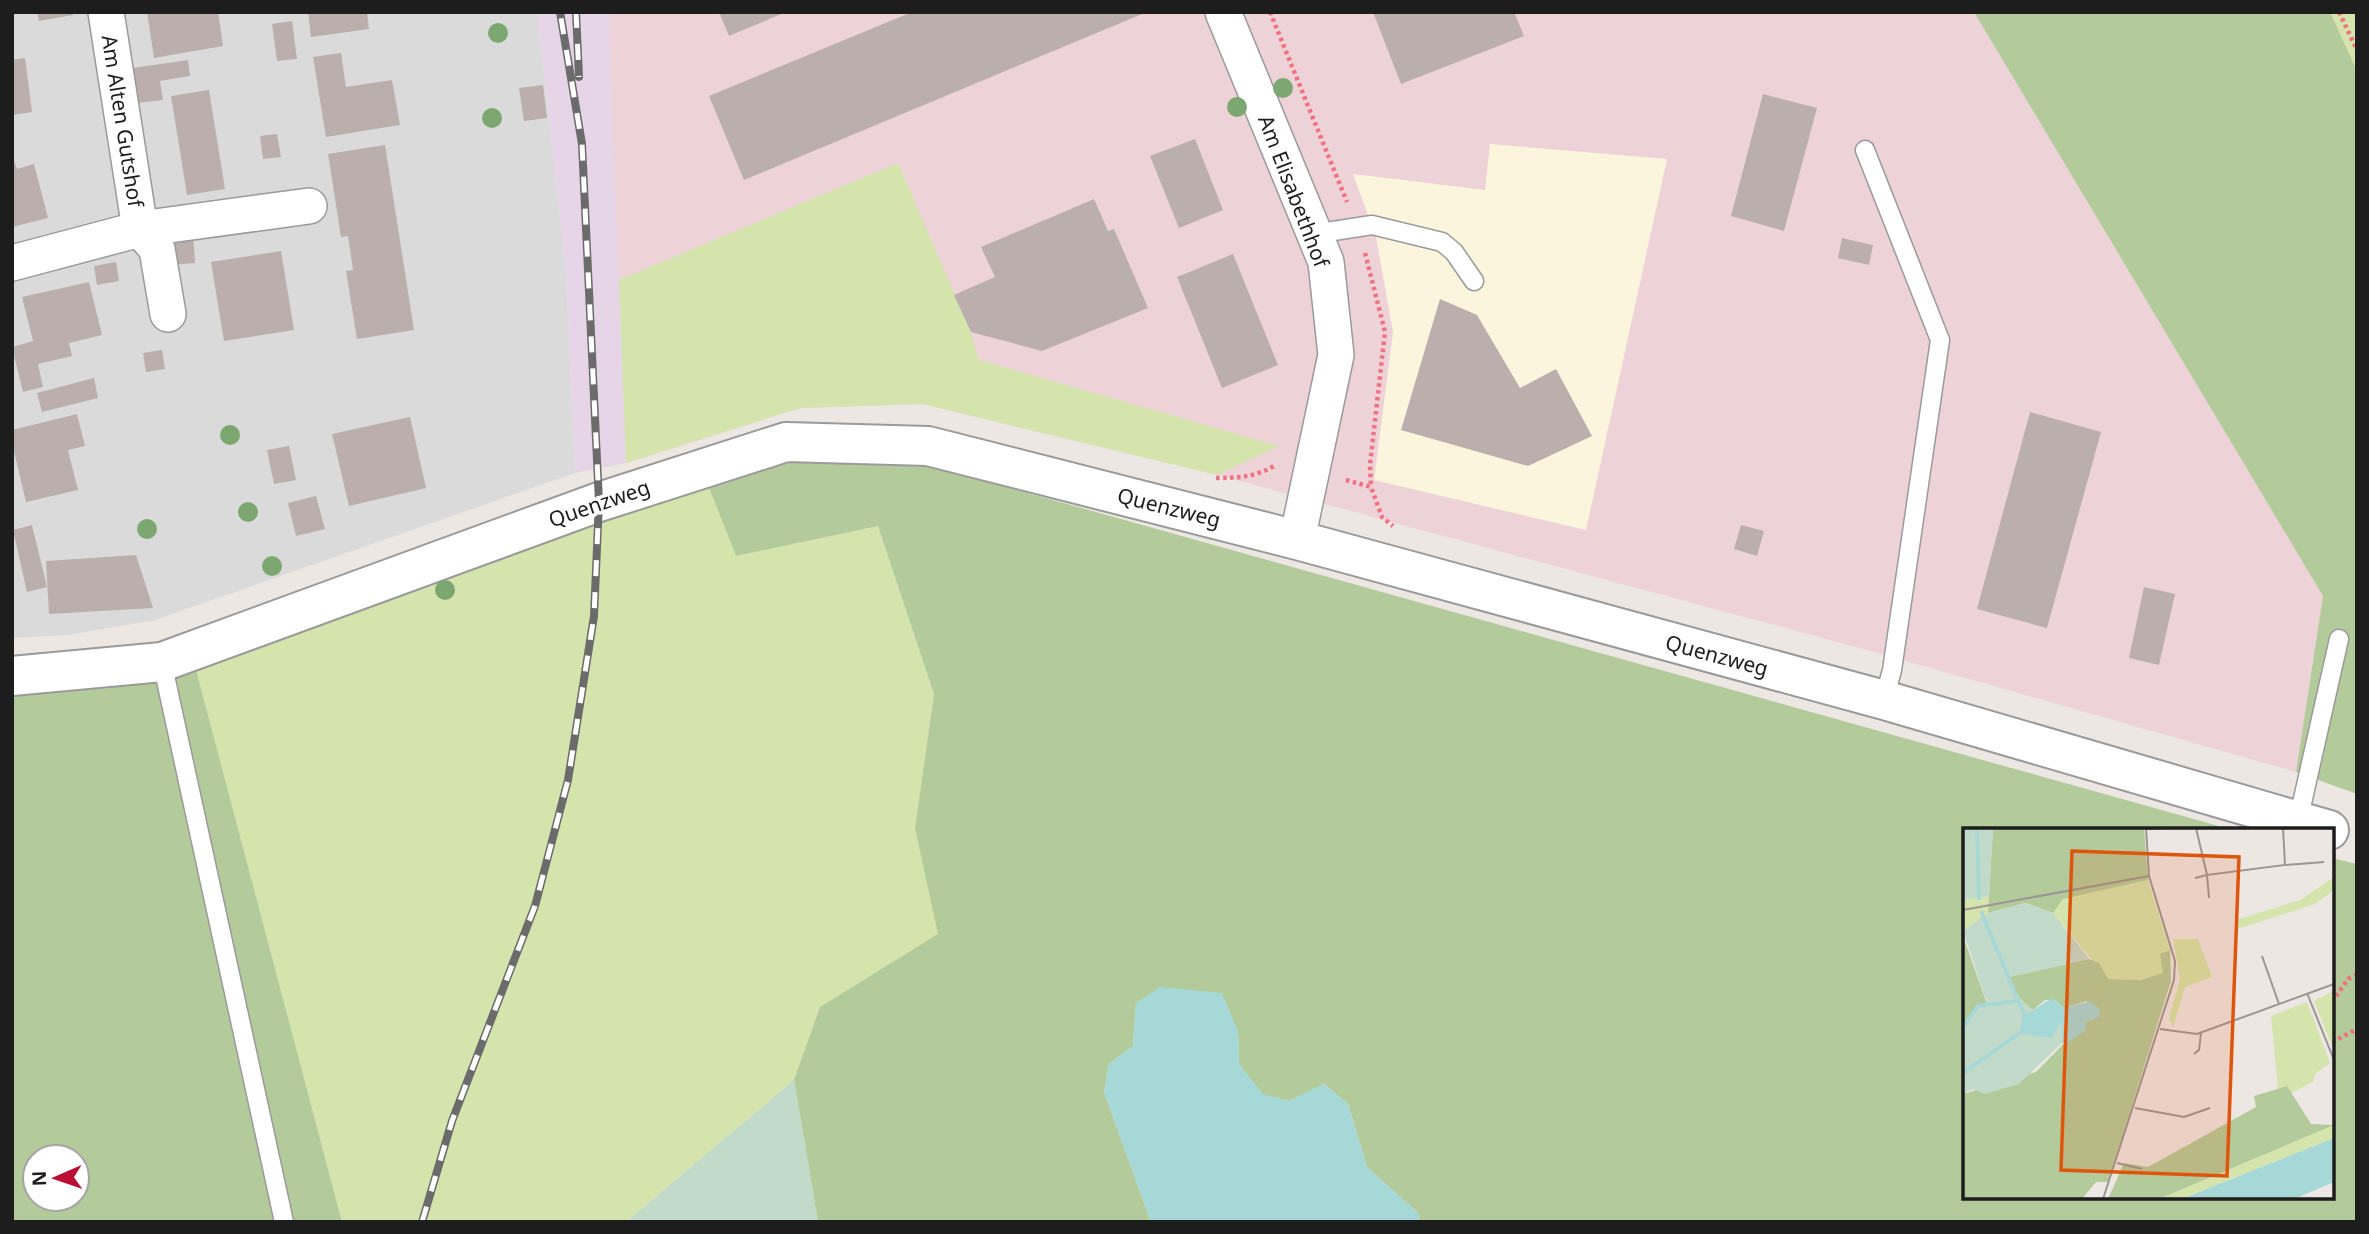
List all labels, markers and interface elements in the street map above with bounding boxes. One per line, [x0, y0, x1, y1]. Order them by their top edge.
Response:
street label: Am Alten Gutshof [96, 33, 151, 211]
street label: Am Elisabethhof [1252, 111, 1337, 273]
street label: Quenzweg [545, 473, 653, 533]
street label: Quenzweg [1115, 481, 1223, 533]
street label: Quenzweg [1662, 628, 1772, 682]
inset map [1963, 828, 2334, 1199]
north arrow [21, 1143, 91, 1213]
text: N [26, 1170, 52, 1187]

